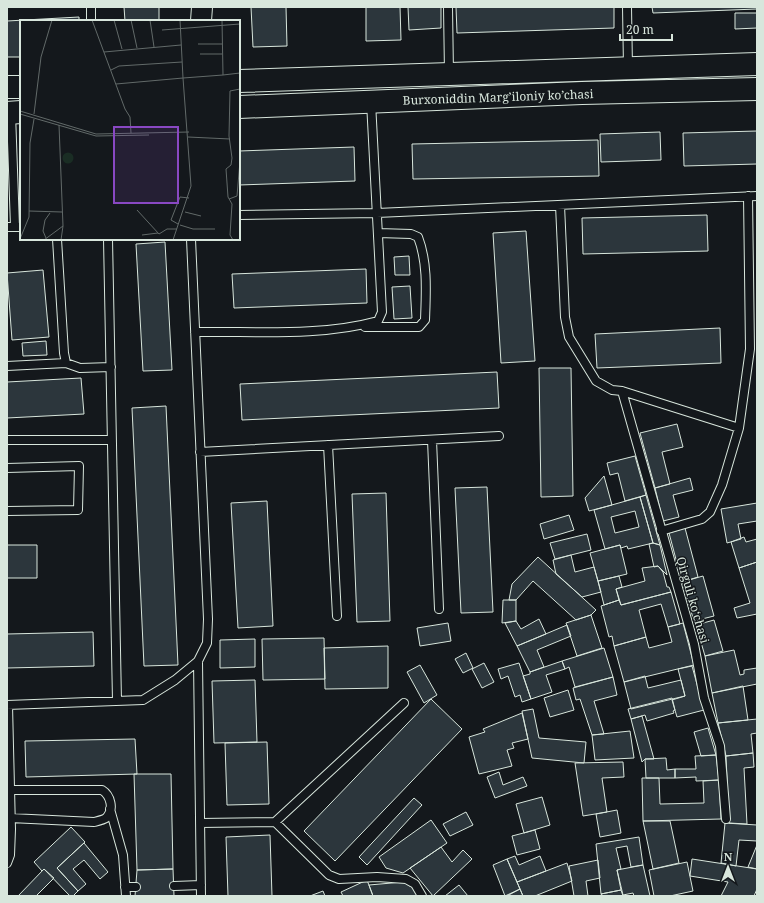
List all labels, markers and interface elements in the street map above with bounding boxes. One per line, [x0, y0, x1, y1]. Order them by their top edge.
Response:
scale bar [620, 16, 672, 42]
inset map [20, 20, 240, 240]
text: 20 m [626, 21, 654, 38]
street label: Burxoniddin Marg’iloniy ko’chasi [402, 85, 594, 109]
street label: Qirguli koʻchasi [673, 555, 714, 645]
north arrow [708, 847, 748, 887]
text: N [724, 849, 733, 864]

